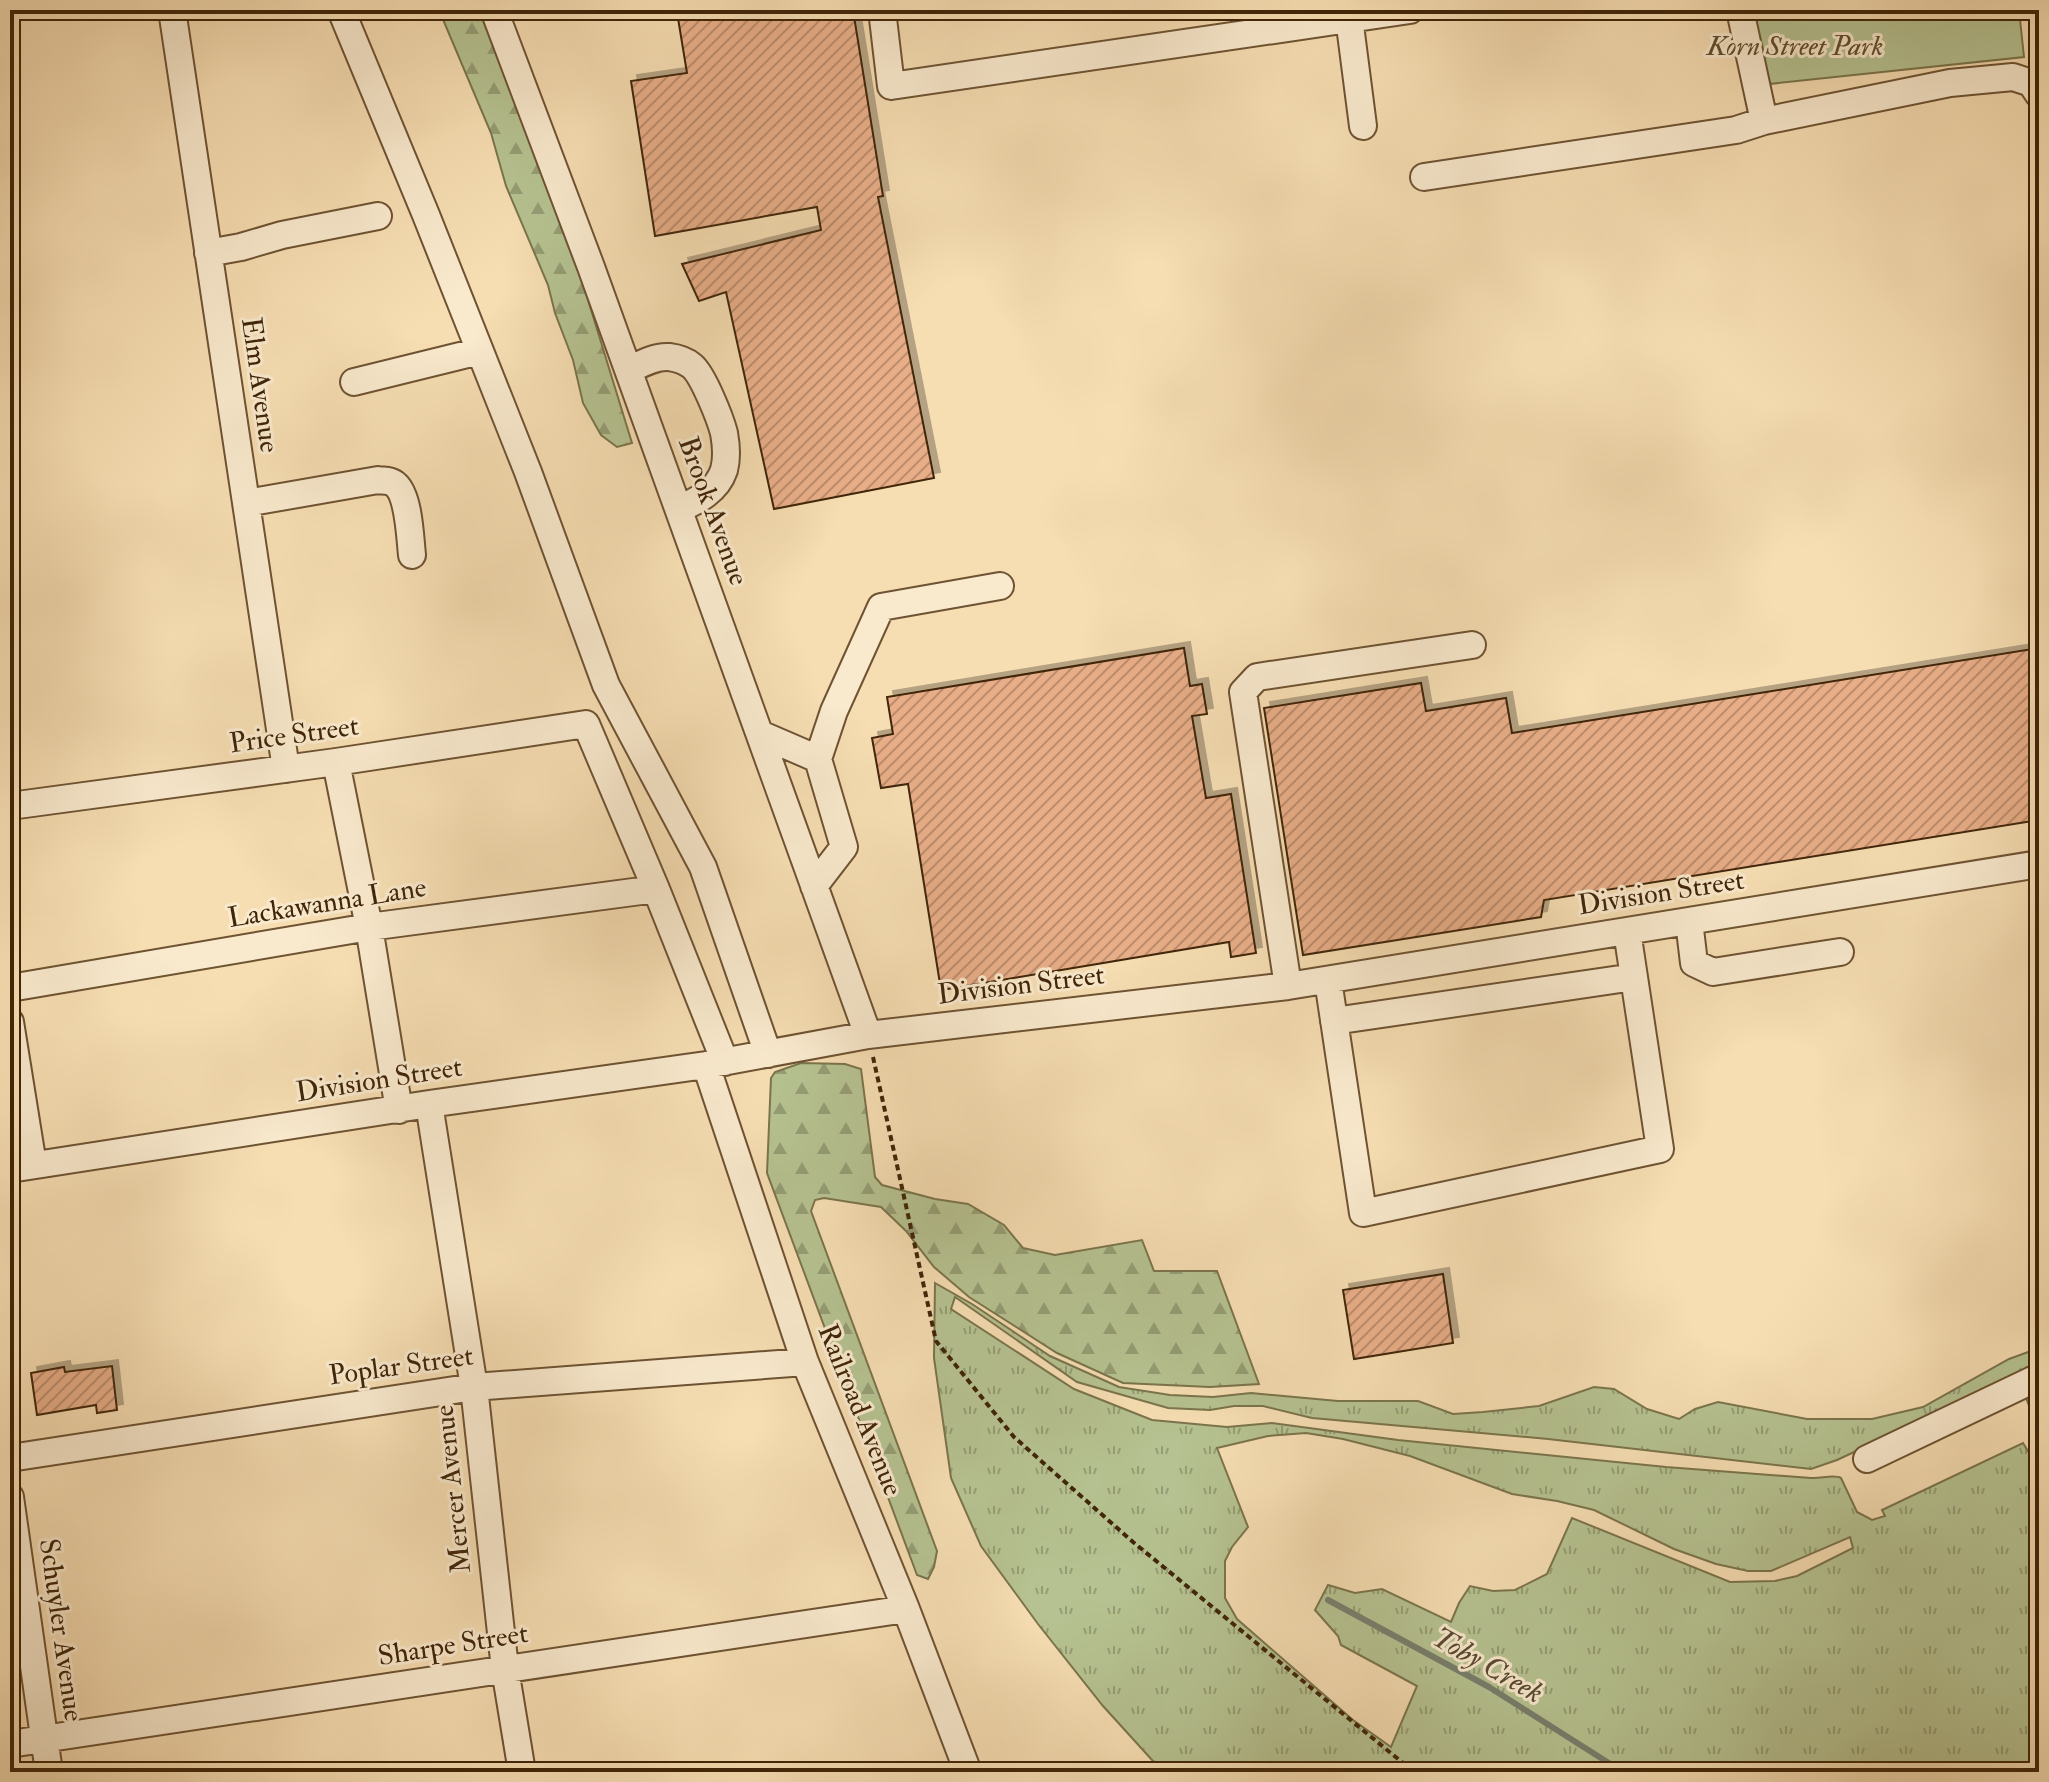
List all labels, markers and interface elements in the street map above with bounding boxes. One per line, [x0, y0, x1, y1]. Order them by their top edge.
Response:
park label: Korn Street Park [1705, 29, 1883, 64]
street label: Elm Avenue [233, 315, 287, 455]
street label: Brook Avenue [670, 432, 756, 590]
street label: Price Street [227, 709, 361, 761]
street label: Division Street [1575, 863, 1747, 923]
street label: Lackawanna Lane [225, 870, 429, 936]
street label: Division Street [936, 957, 1106, 1013]
street label: Division Street [293, 1050, 465, 1110]
street label: Railroad Avenue [810, 1319, 910, 1501]
street label: Poplar Street [327, 1339, 475, 1393]
street label: Mercer Avenue [427, 1403, 479, 1575]
street label: Schuyler Avenue [31, 1536, 91, 1724]
street label: Sharpe Street [375, 1616, 531, 1674]
water label: Toby Creek [1426, 1619, 1550, 1711]

